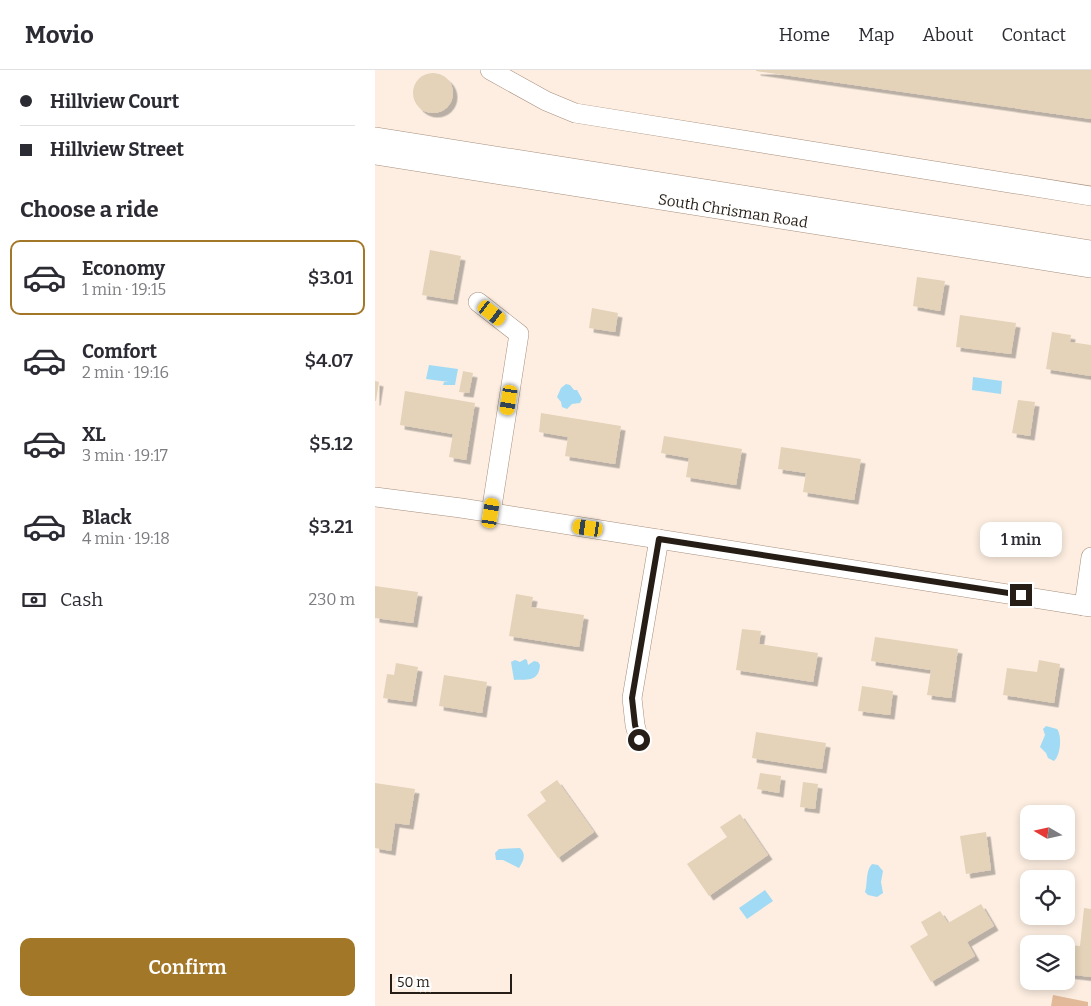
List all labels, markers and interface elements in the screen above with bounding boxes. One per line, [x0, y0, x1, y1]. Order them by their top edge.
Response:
text: Movio [25, 21, 94, 49]
text: Home [779, 24, 830, 46]
text: Map [858, 24, 894, 46]
text: About [922, 24, 973, 46]
text: Contact [1001, 24, 1066, 46]
text: Hillview Court [50, 90, 179, 113]
text: Hillview Street [50, 138, 184, 161]
street label: South Chrisman Road [657, 190, 809, 232]
text: Choose a ride [20, 196, 159, 223]
icon: car [22, 255, 67, 300]
text: Economy [82, 257, 165, 280]
text: $3.01 [308, 266, 353, 289]
text: 1 min · 19:15 [82, 280, 166, 299]
car [475, 298, 508, 328]
icon: car [22, 338, 67, 383]
text: Comfort [82, 340, 157, 363]
text: $4.07 [304, 349, 353, 372]
text: 2 min · 19:16 [82, 363, 169, 382]
car [499, 384, 518, 416]
icon: car [22, 421, 67, 466]
text: XL [82, 423, 106, 446]
text: $5.12 [309, 432, 353, 455]
text: 3 min · 19:17 [82, 446, 168, 465]
car [481, 497, 500, 529]
icon: car [22, 504, 67, 549]
text: Black [82, 506, 132, 529]
text: $3.21 [308, 515, 353, 538]
car [572, 518, 603, 538]
callout: 1 min [980, 522, 1062, 558]
text: 4 min · 19:18 [82, 529, 170, 548]
text: 1 min [1001, 530, 1041, 549]
route end [1010, 584, 1032, 606]
icon: cash [20, 586, 48, 614]
text: Cash [60, 588, 103, 611]
text: 230 m [308, 590, 355, 609]
route start [628, 729, 650, 751]
north arrow [1020, 805, 1075, 860]
map controls [1020, 805, 1075, 990]
button: locate [1020, 870, 1075, 925]
button: layers [1020, 935, 1075, 990]
button: Confirm [20, 938, 355, 996]
scale bar [390, 971, 513, 994]
text: 50 m [397, 974, 430, 991]

